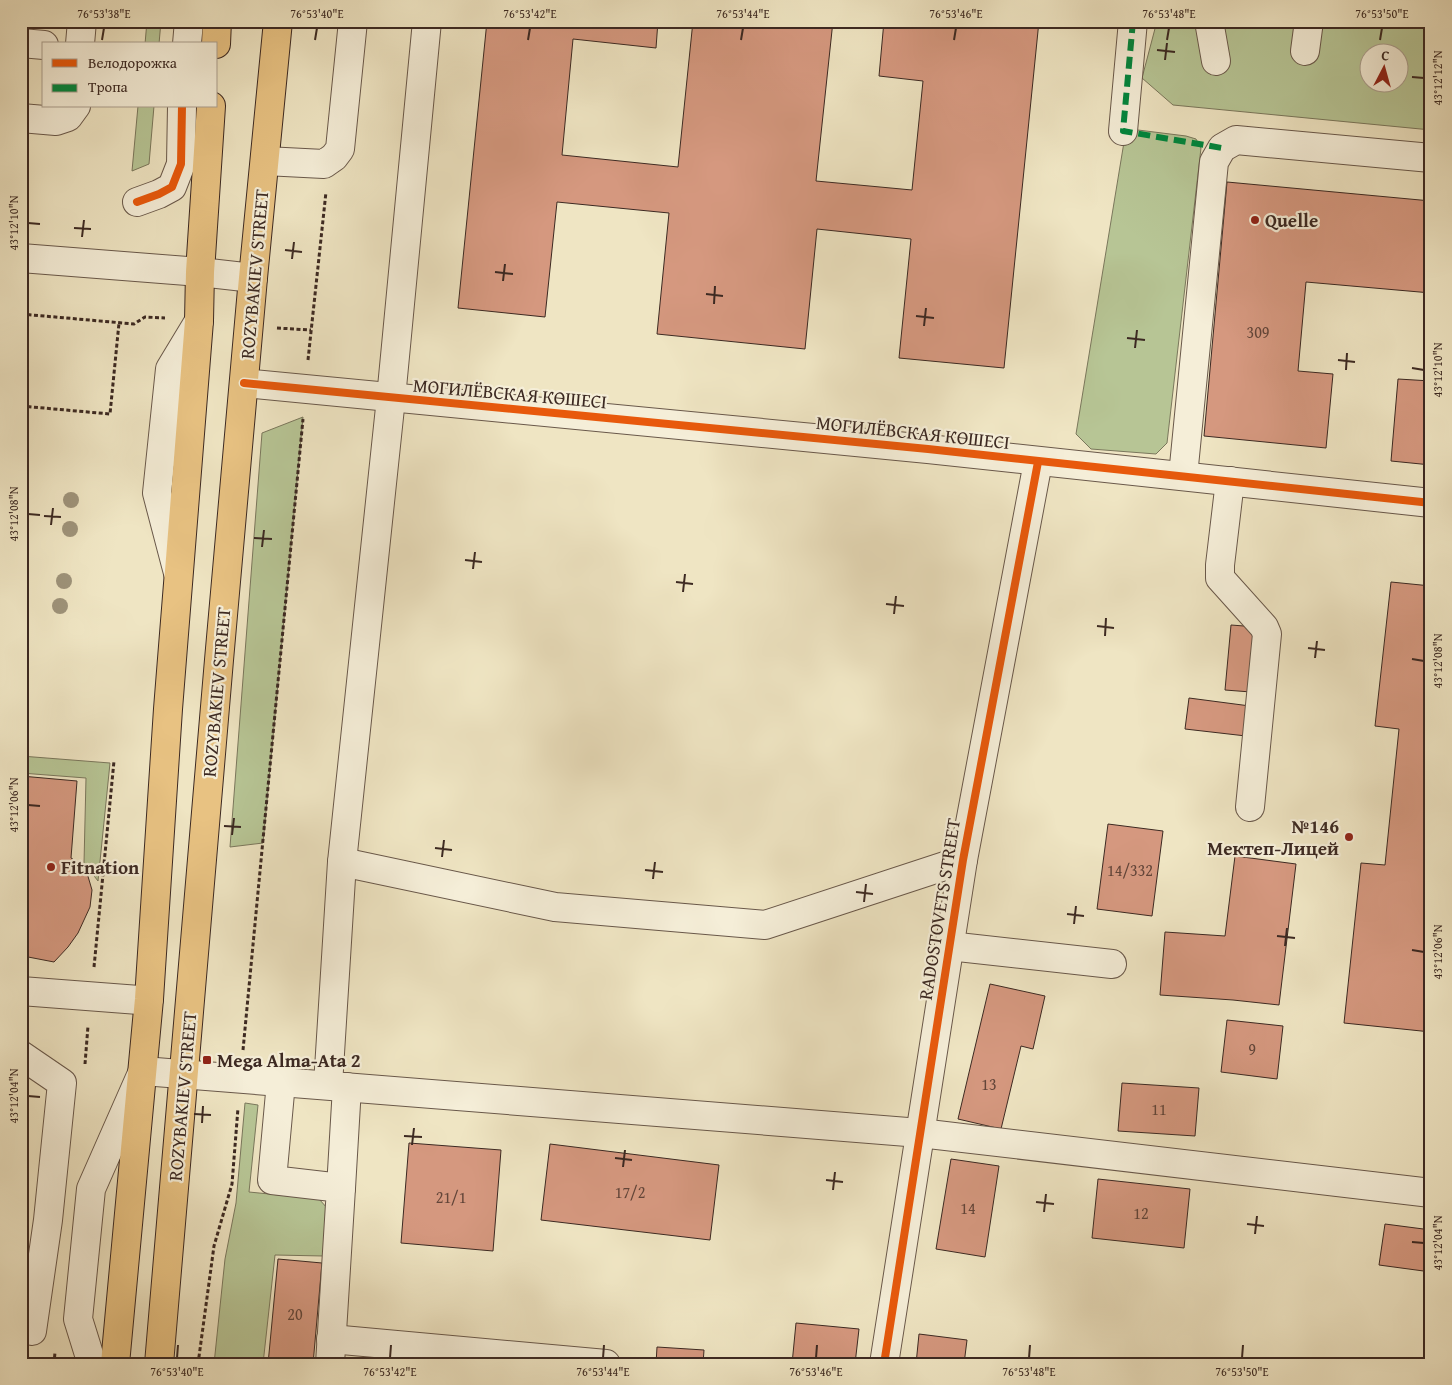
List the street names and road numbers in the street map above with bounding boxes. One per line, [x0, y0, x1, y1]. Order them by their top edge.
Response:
street label: ROZYBAKIEV STREET [233, 188, 275, 360]
street label: МОГИЛЁВСКАЯ КӨШЕСІ [412, 371, 608, 415]
street label: МОГИЛЁВСКАЯ КӨШЕСІ [815, 408, 1011, 456]
street label: ROZYBAKIEV STREET [195, 606, 237, 778]
street label: RADOSTOVETS STREET [911, 816, 967, 1002]
street label: ROZYBAKIEV STREET [161, 1010, 203, 1182]

